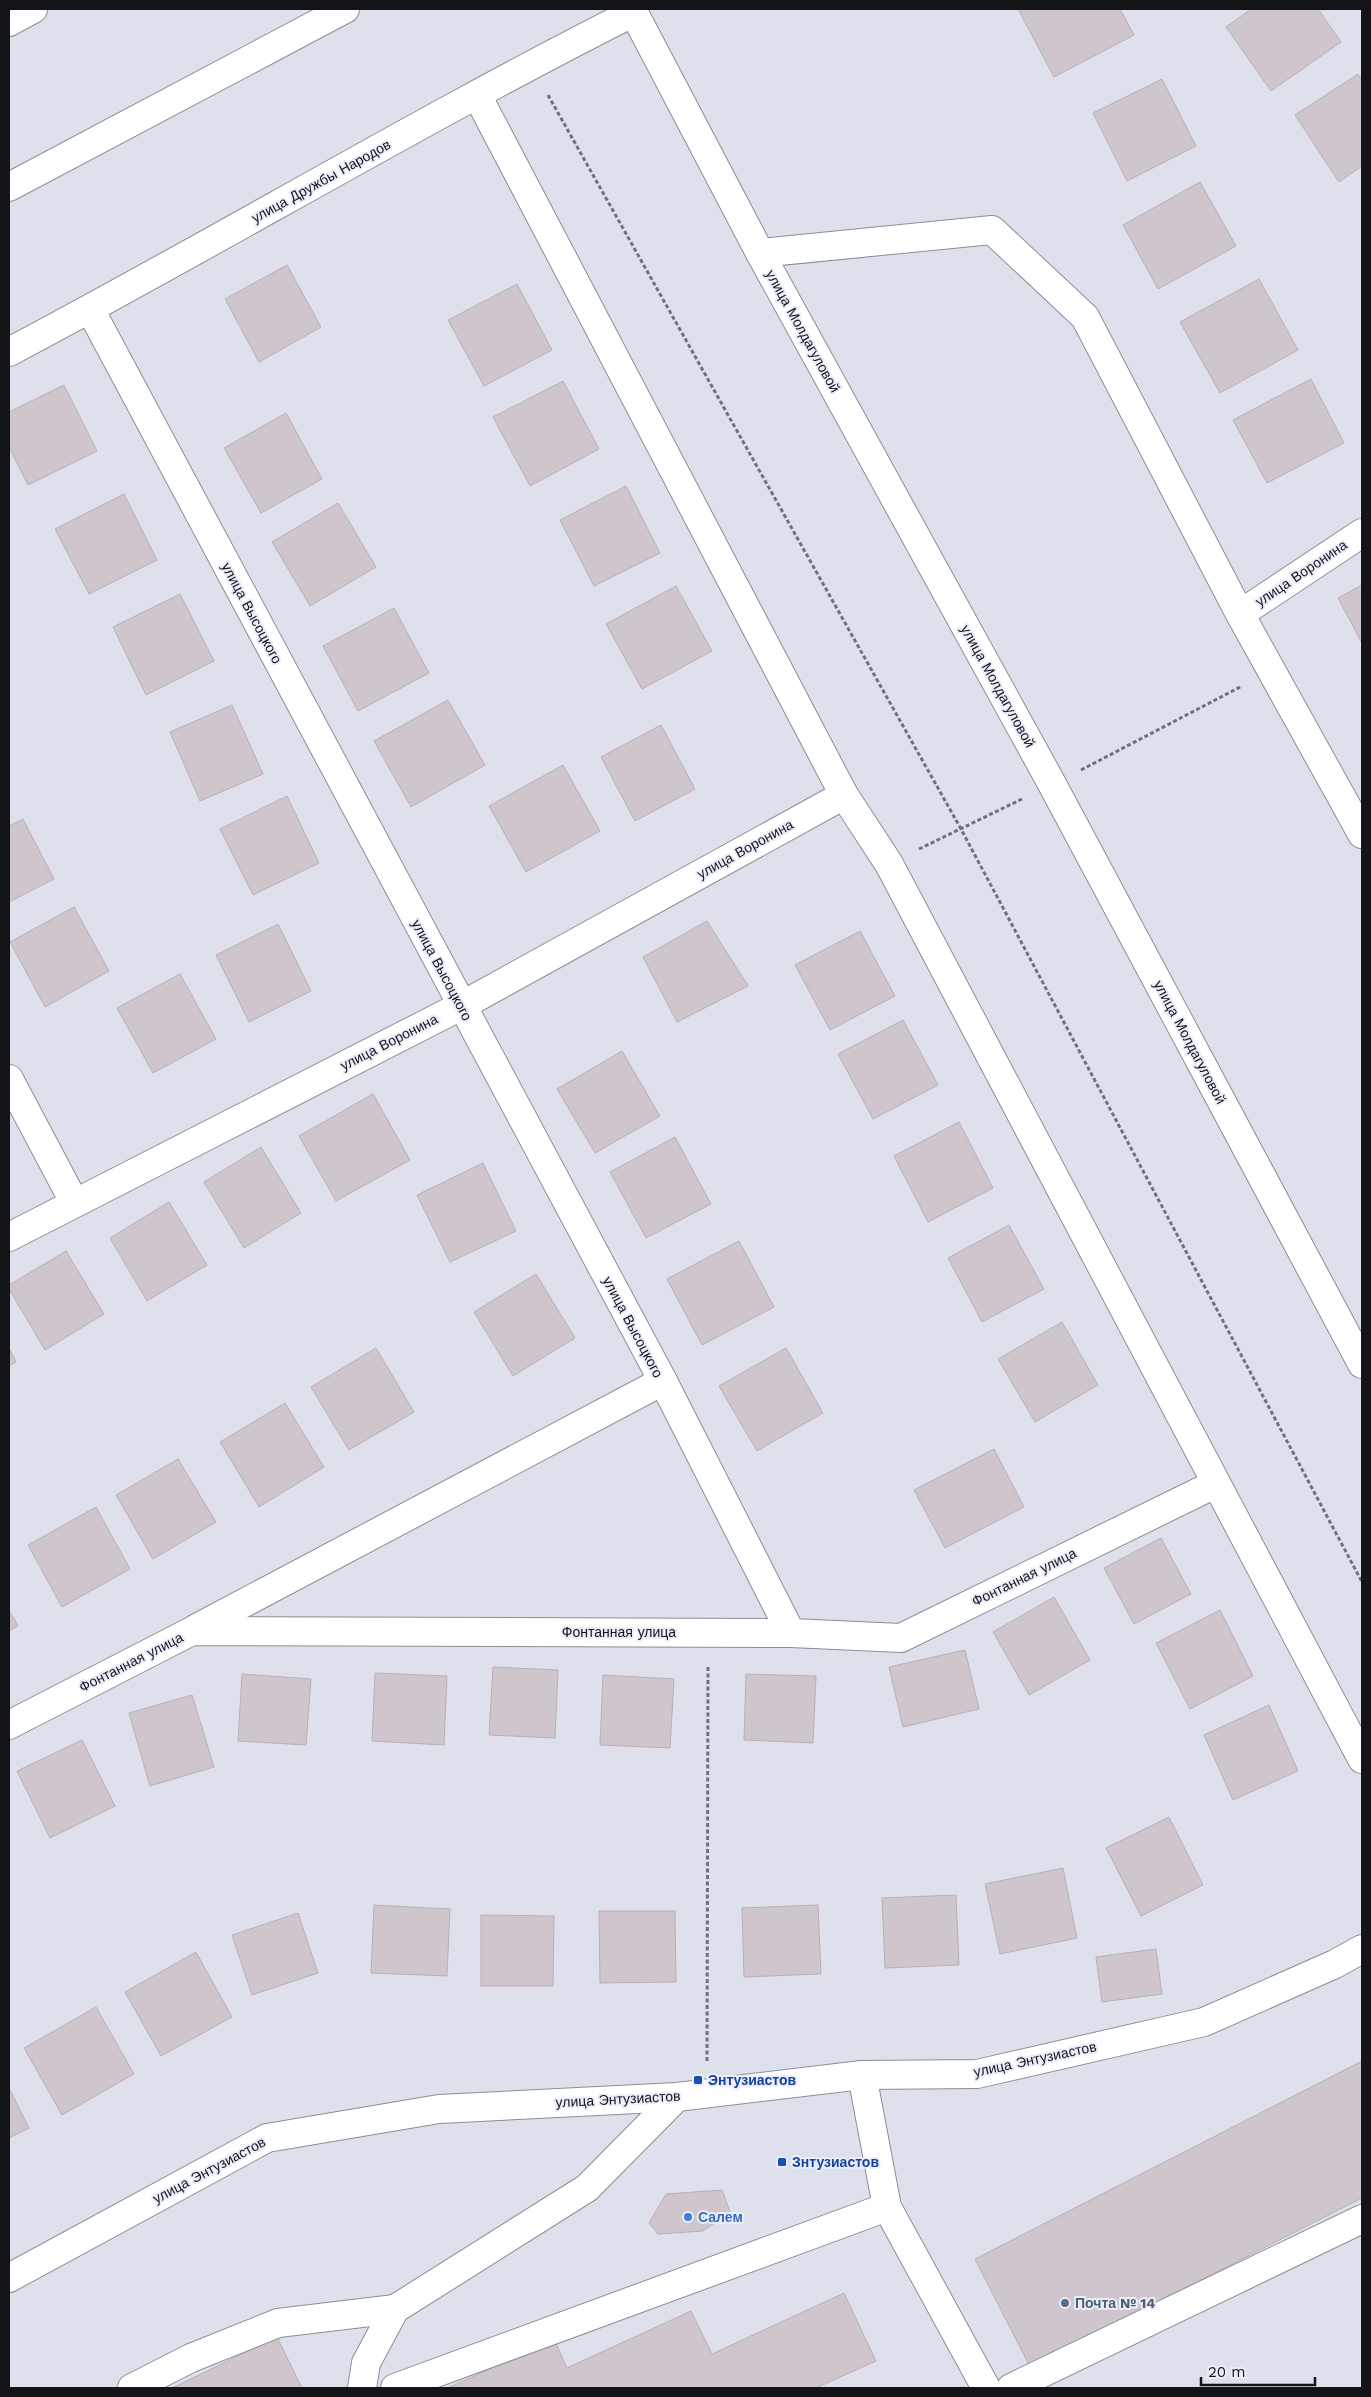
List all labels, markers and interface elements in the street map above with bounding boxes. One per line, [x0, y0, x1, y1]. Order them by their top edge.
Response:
street label: улица Дружбы Народов [249, 136, 393, 226]
street label: улица Молдагуловой [763, 267, 843, 395]
street label: улица Воронина [1252, 536, 1350, 610]
street label: улица Высоцкого [219, 560, 286, 667]
street label: улица Молдагуловой [958, 622, 1038, 750]
street label: улица Воронина [694, 816, 796, 882]
street label: улица Высоцкого [409, 917, 476, 1024]
street label: улица Молдагуловой [1151, 978, 1229, 1106]
street label: улица Воронина [338, 1010, 441, 1073]
street label: улица Высоцкого [600, 1274, 667, 1381]
street label: Фонтанная улица [969, 1545, 1079, 1609]
street label: Фонтанная улица [562, 1624, 676, 1640]
street label: Фонтанная улица [76, 1629, 186, 1695]
street label: улица Энтузиастов [972, 2038, 1098, 2080]
place label: Энтузиастов [708, 2072, 797, 2088]
marker: Энтузиастов [692, 2074, 704, 2086]
street label: улица Энтузиастов [555, 2088, 681, 2110]
street label: улица Энтузиастов [150, 2134, 268, 2206]
place label: Знтузиастов [792, 2154, 879, 2170]
marker: Знтузиастов [776, 2156, 788, 2168]
place label: Салем [698, 2209, 743, 2225]
marker: Салем [682, 2211, 694, 2223]
place label: Почта № 14 [1075, 2295, 1155, 2311]
marker: Почта № 14 [1059, 2297, 1071, 2309]
scale bar [1201, 2354, 1315, 2386]
text: 20 m [1208, 2363, 1246, 2381]

